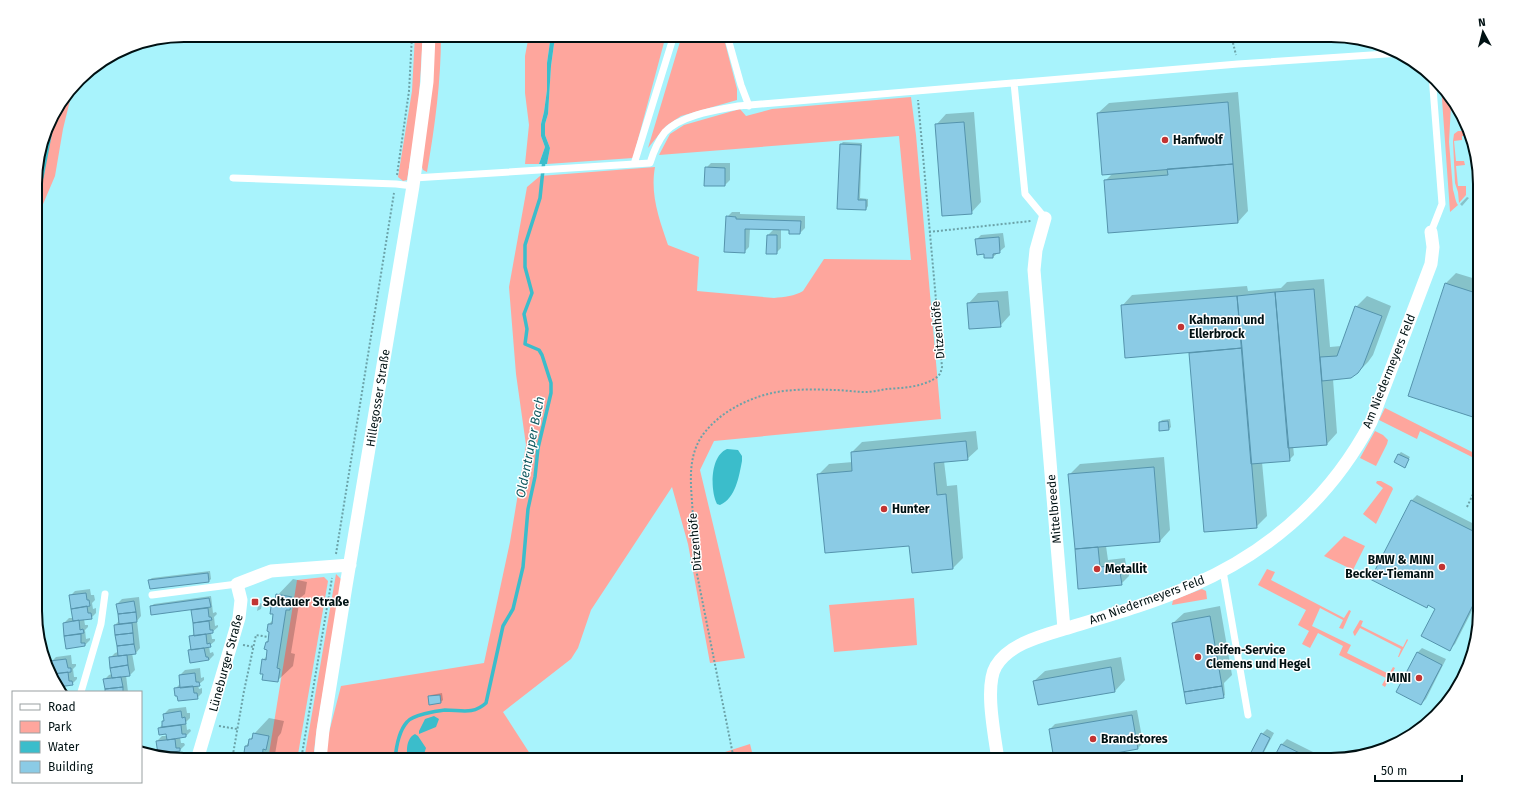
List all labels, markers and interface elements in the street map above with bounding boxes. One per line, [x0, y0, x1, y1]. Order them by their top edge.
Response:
north arrow [1463, 12, 1503, 52]
text: N [1477, 16, 1486, 29]
place label: Hanfwolf [1173, 133, 1224, 147]
marker: Hanfwolf [1160, 135, 1170, 145]
street label: Ditzenhöfe [928, 300, 948, 360]
street label: Am Niedermeyers Feld [1360, 312, 1418, 430]
place label: Kahmann und Ellerbrock [1189, 313, 1264, 341]
marker: Kahmann und Ellerbrock [1176, 322, 1186, 332]
street label: Hillegosser Straße [363, 348, 393, 448]
water label: Oldentruper Bach [513, 395, 547, 499]
street label: Mittelbreede [1044, 474, 1064, 544]
place label: Hunter [892, 502, 930, 516]
marker: Hunter [879, 504, 889, 514]
street label: Ditzenhöfe [685, 512, 705, 572]
place label: BMW & MINI Becker-Tiemann [1345, 553, 1434, 581]
place label: Metallit [1105, 562, 1148, 576]
marker: BMW & MINI Becker-Tiemann [1437, 562, 1447, 572]
marker: Metallit [1092, 564, 1102, 574]
street label: Am Niedermeyers Feld [1087, 573, 1207, 627]
place label: Soltauer Straße [263, 595, 349, 609]
marker: Soltauer Straße [250, 597, 260, 607]
street label: Lüneburger Straße [206, 613, 246, 713]
place label: Reifen-Service Clemens und Hegel [1206, 643, 1311, 671]
marker: Reifen-Service Clemens und Hegel [1193, 652, 1203, 662]
place label: MINI [1387, 671, 1411, 685]
marker: MINI [1414, 673, 1424, 683]
legend [12, 691, 142, 783]
text: Road [48, 700, 76, 714]
text: Park [48, 720, 72, 734]
place label: Brandstores [1101, 732, 1168, 746]
marker: Brandstores [1088, 734, 1098, 744]
text: Water [48, 740, 80, 754]
scale bar [1375, 757, 1462, 783]
text: Building [48, 760, 94, 774]
text: 50 m [1381, 764, 1407, 778]

